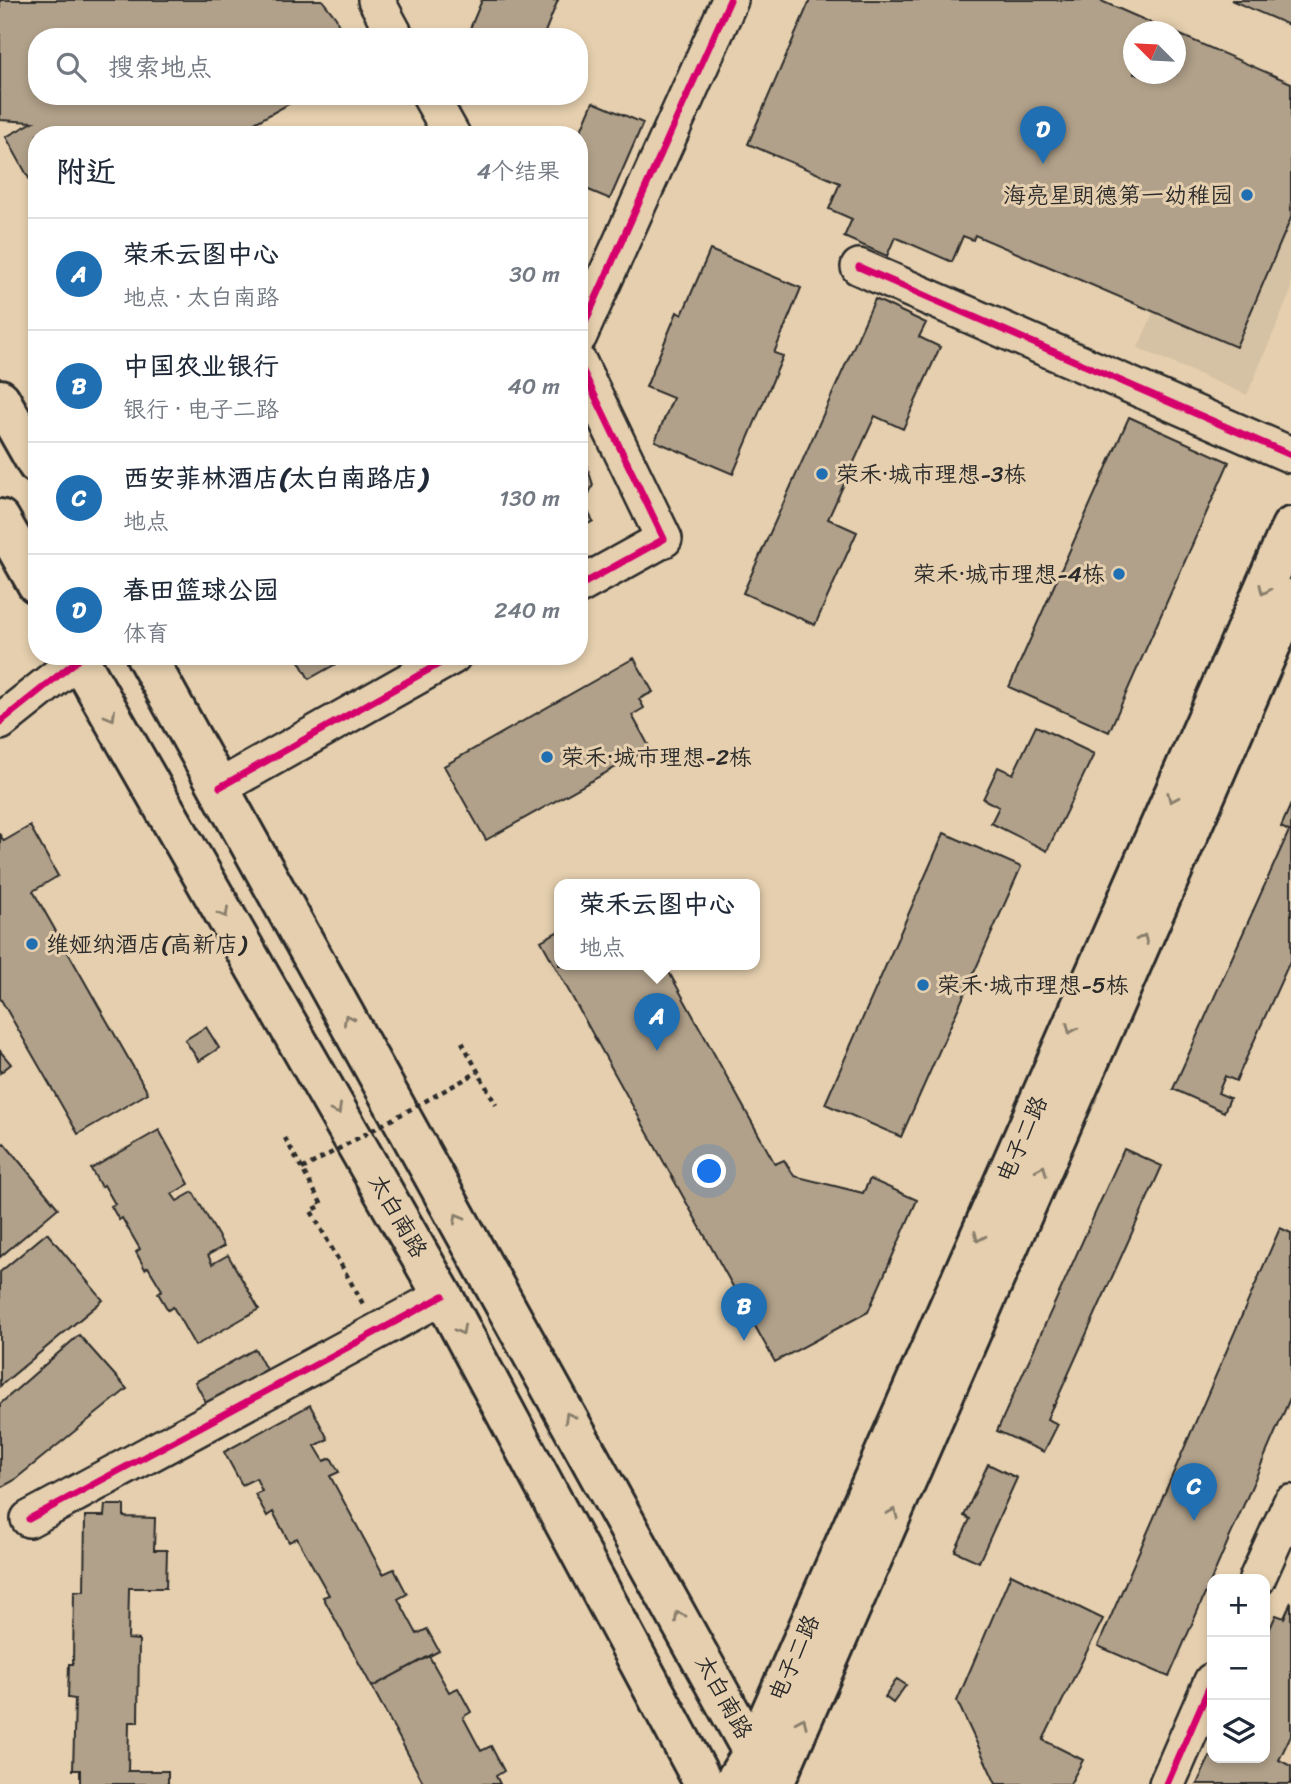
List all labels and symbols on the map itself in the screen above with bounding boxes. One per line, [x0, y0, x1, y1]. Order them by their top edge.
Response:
north arrow [1123, 21, 1186, 84]
pin: D [1020, 106, 1066, 164]
place label: 海亮星朗德第一幼稚园 [1003, 175, 1233, 216]
marker: 海亮星朗德第一幼稚园 [1239, 187, 1255, 203]
place label: 荣禾·城市理想-3栋 [836, 454, 1026, 495]
marker: 荣禾·城市理想-3栋 [814, 466, 830, 482]
place label: 荣禾·城市理想-4栋 [913, 554, 1105, 595]
marker: 荣禾·城市理想-4栋 [1111, 566, 1127, 582]
one-way arrow [1258, 583, 1272, 595]
one-way arrow [103, 708, 116, 721]
place label: 荣禾·城市理想-2栋 [561, 737, 752, 778]
marker: 荣禾·城市理想-2栋 [539, 749, 555, 765]
one-way arrow [1166, 791, 1180, 803]
one-way arrow [216, 906, 229, 918]
place label: 维娅纳酒店(高新店) [46, 924, 248, 965]
one-way arrow [1135, 933, 1149, 946]
marker: 维娅纳酒店(高新店) [24, 936, 40, 952]
place label: 荣禾·城市理想-5栋 [937, 965, 1129, 1006]
marker: 荣禾·城市理想-5栋 [915, 977, 931, 993]
pin: A [634, 993, 680, 1051]
one-way arrow [343, 1014, 356, 1027]
one-way arrow [1065, 1021, 1079, 1034]
street label: 电子二路 [985, 1089, 1059, 1189]
one-way arrow [329, 1103, 342, 1116]
your location [692, 1154, 726, 1188]
one-way arrow [1034, 1165, 1048, 1177]
street label: 太白南路 [357, 1166, 439, 1266]
one-way arrow [453, 1213, 466, 1226]
one-way arrow [974, 1230, 988, 1242]
pin: B [721, 1283, 767, 1341]
one-way arrow [453, 1322, 467, 1335]
one-way arrow [564, 1412, 577, 1425]
pin: C [1171, 1463, 1217, 1521]
one-way arrow [885, 1508, 899, 1520]
street label: 电子二路 [757, 1608, 831, 1708]
one-way arrow [674, 1611, 687, 1624]
street label: 太白南路 [684, 1647, 764, 1747]
one-way arrow [794, 1716, 808, 1729]

